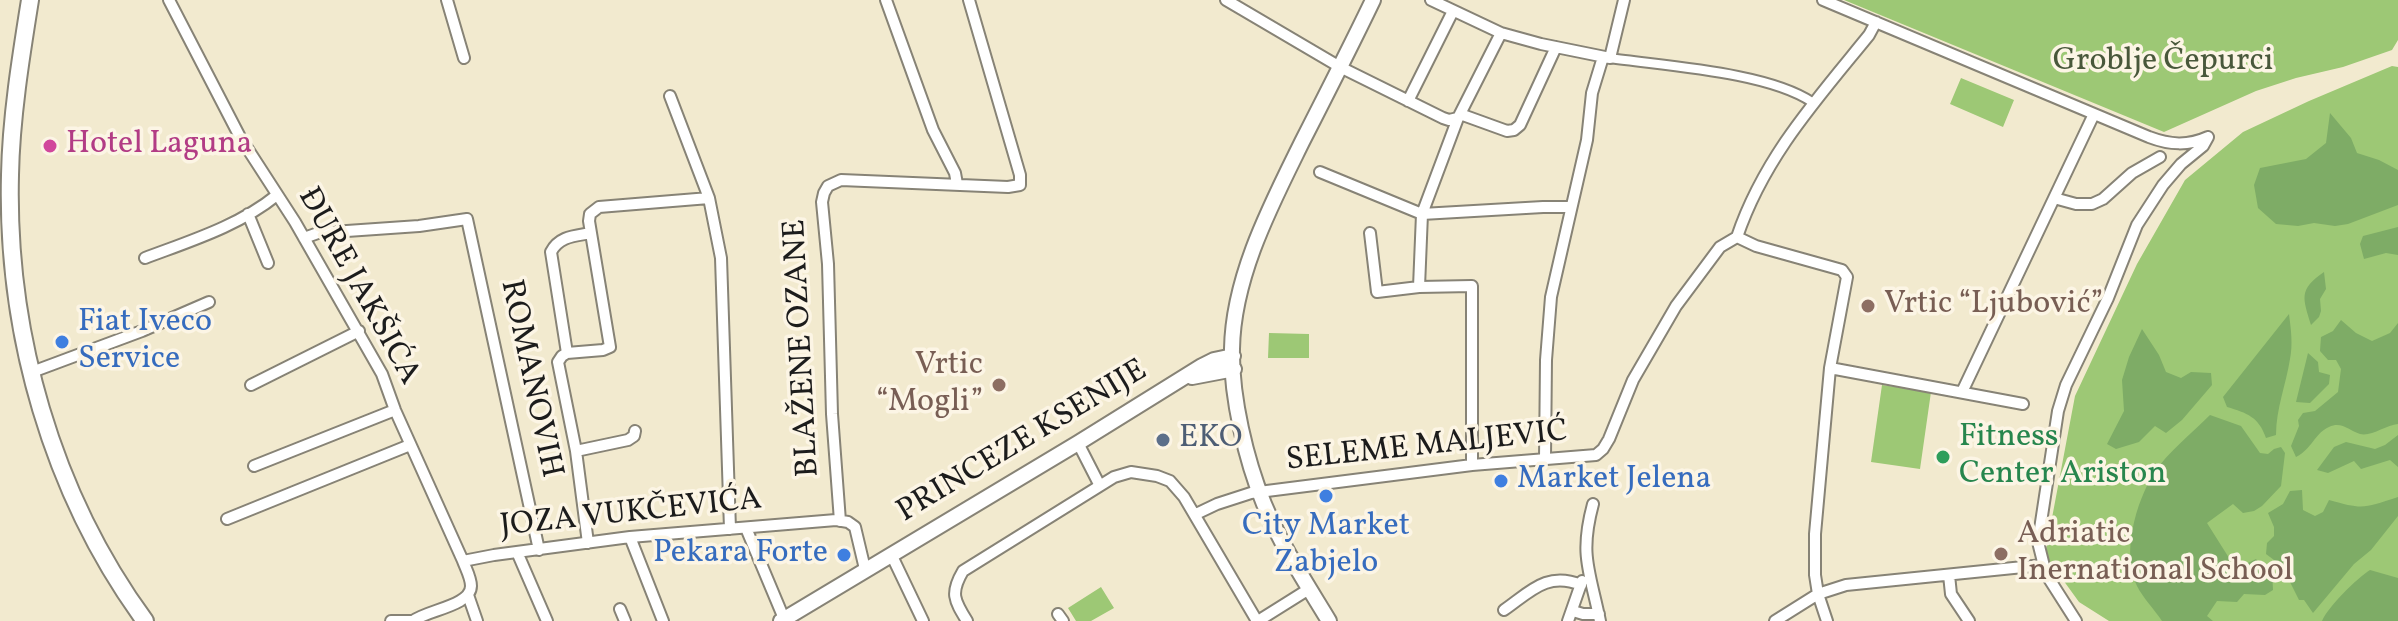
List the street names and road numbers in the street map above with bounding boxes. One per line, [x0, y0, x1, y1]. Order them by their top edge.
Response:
street label: ĐURE JAKŠIĆA [287, 182, 427, 392]
street label: BLAŽENE OZANE [778, 218, 830, 478]
street label: ROMANOVIH [489, 276, 569, 482]
street label: PRINCEZE KSENIJE [891, 353, 1155, 533]
street label: SELEME MALJEVIĆ [1284, 414, 1570, 482]
street label: JOZA VUKČEVIĆA [498, 482, 764, 548]

